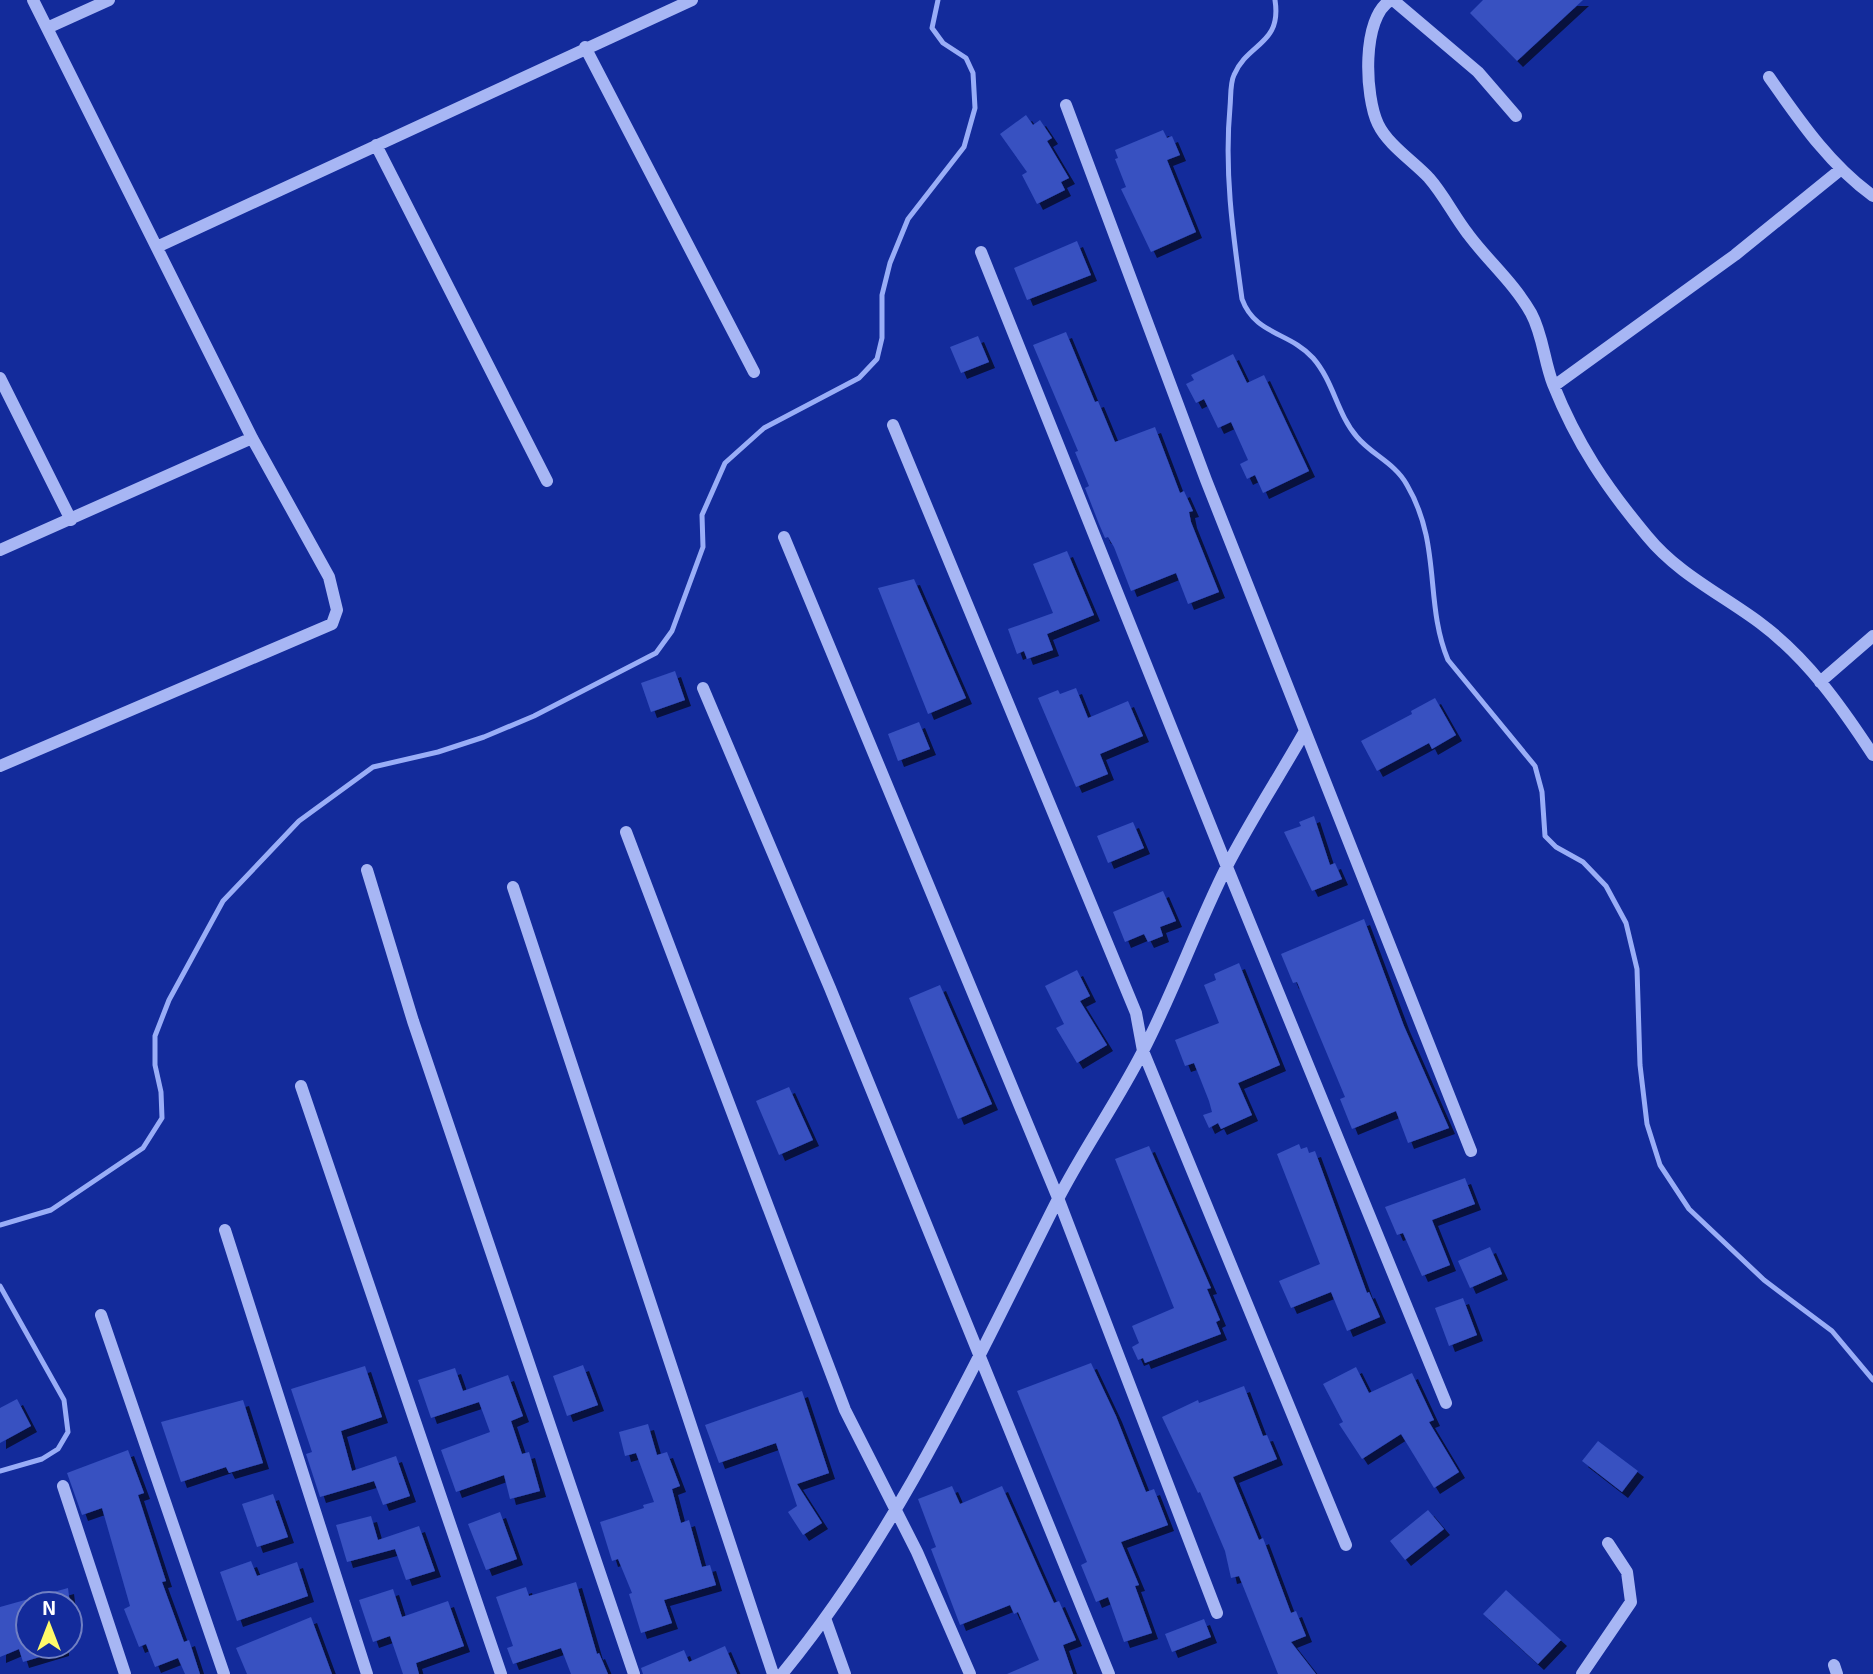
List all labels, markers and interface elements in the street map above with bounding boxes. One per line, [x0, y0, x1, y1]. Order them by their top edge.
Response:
north arrow [14, 1590, 84, 1660]
text: N [42, 1596, 56, 1619]

